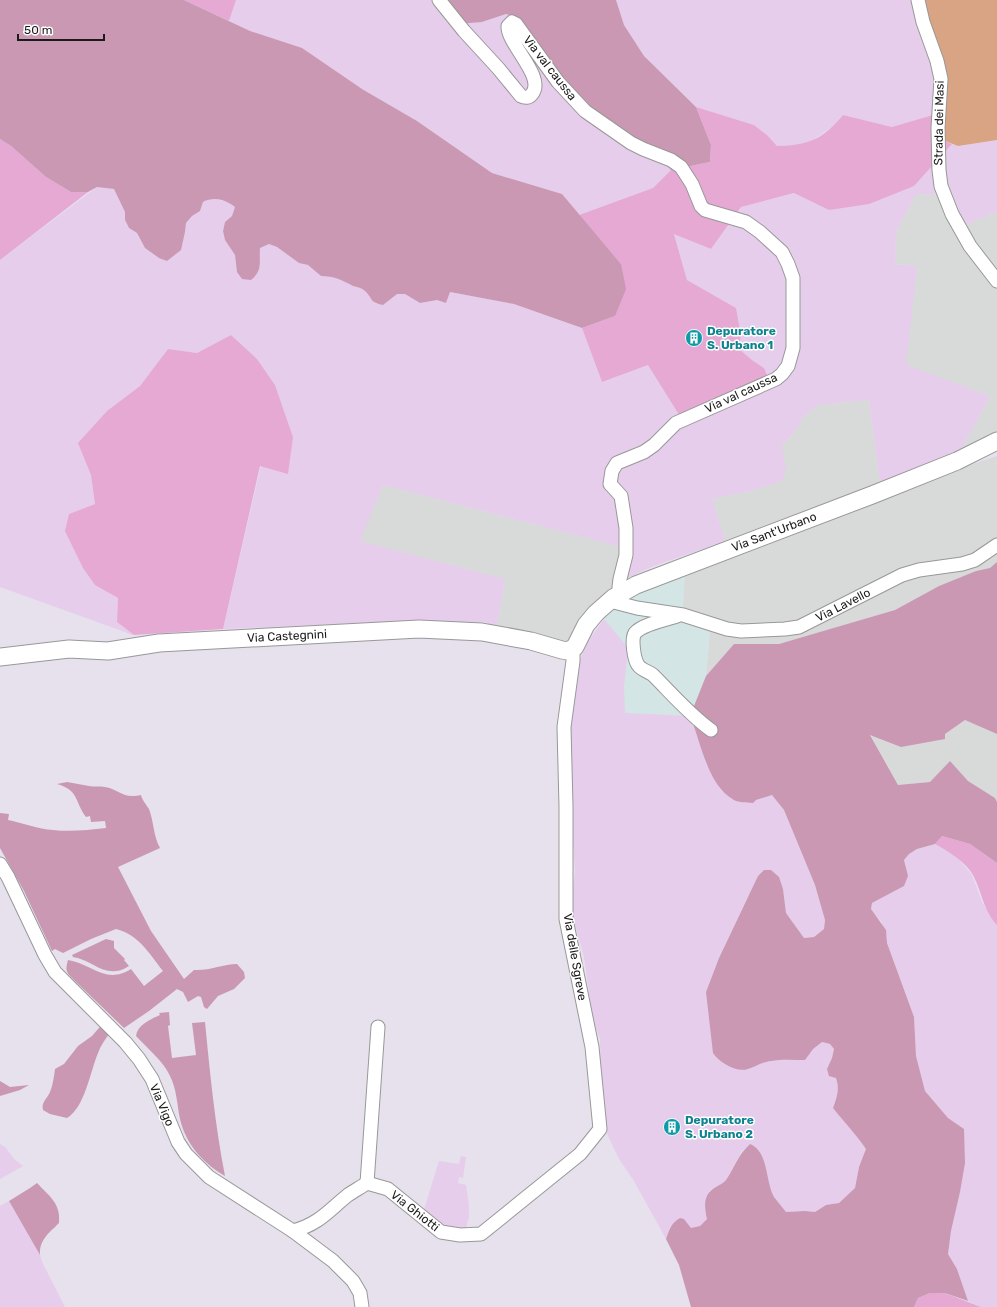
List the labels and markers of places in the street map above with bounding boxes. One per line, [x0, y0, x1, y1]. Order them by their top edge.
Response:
place label: Depuratore S. Urbano 1 [707, 324, 776, 352]
building icon: Depuratore S. Urbano 1 [684, 328, 704, 348]
place label: Depuratore S. Urbano 2 [685, 1113, 754, 1141]
building icon: Depuratore S. Urbano 2 [662, 1117, 682, 1137]

